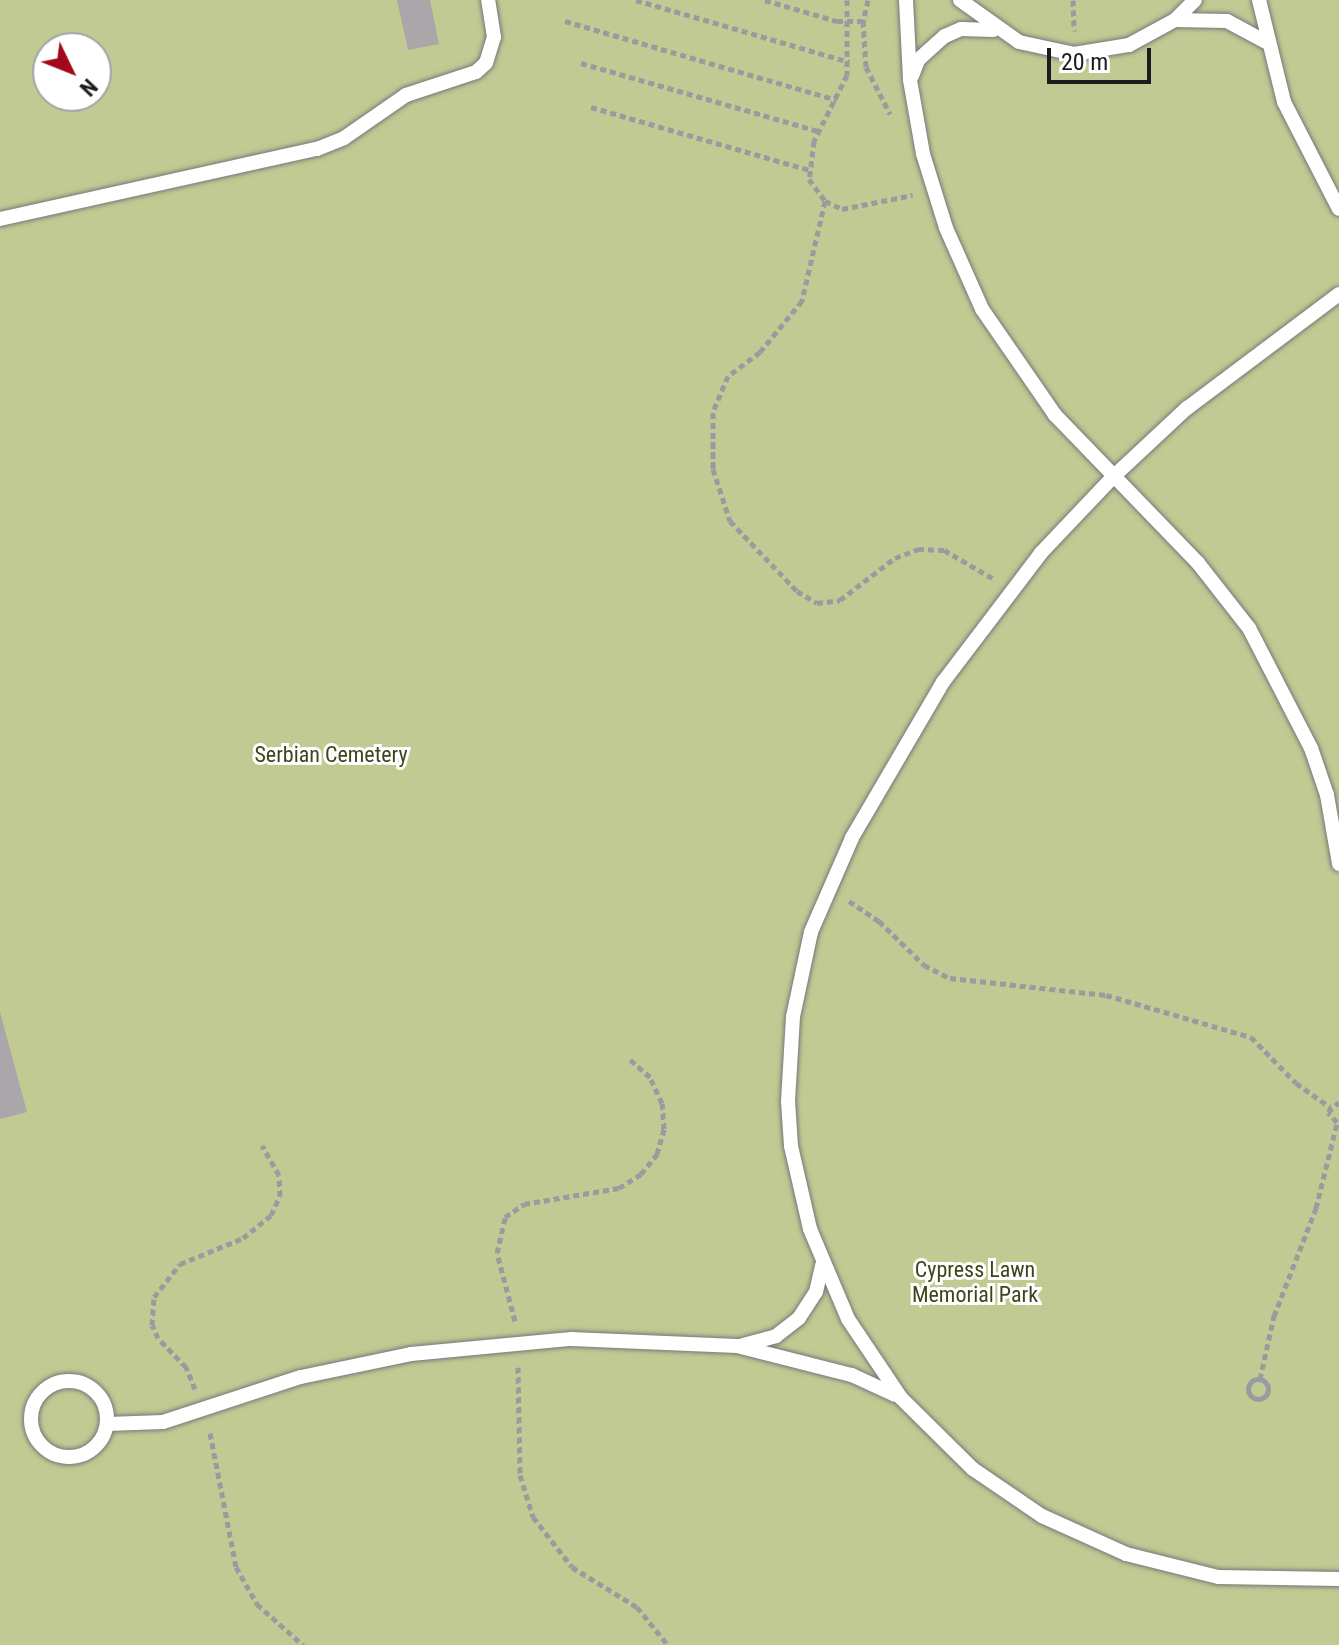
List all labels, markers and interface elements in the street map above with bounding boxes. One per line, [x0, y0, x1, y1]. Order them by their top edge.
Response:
north arrow [32, 32, 112, 112]
scale bar [1051, 32, 1155, 82]
text: 20 m [1061, 48, 1108, 76]
text: N [75, 74, 102, 101]
park label: Serbian Cemetery [254, 742, 408, 768]
park label: Cypress Lawn Memorial Park [912, 1256, 1038, 1308]

